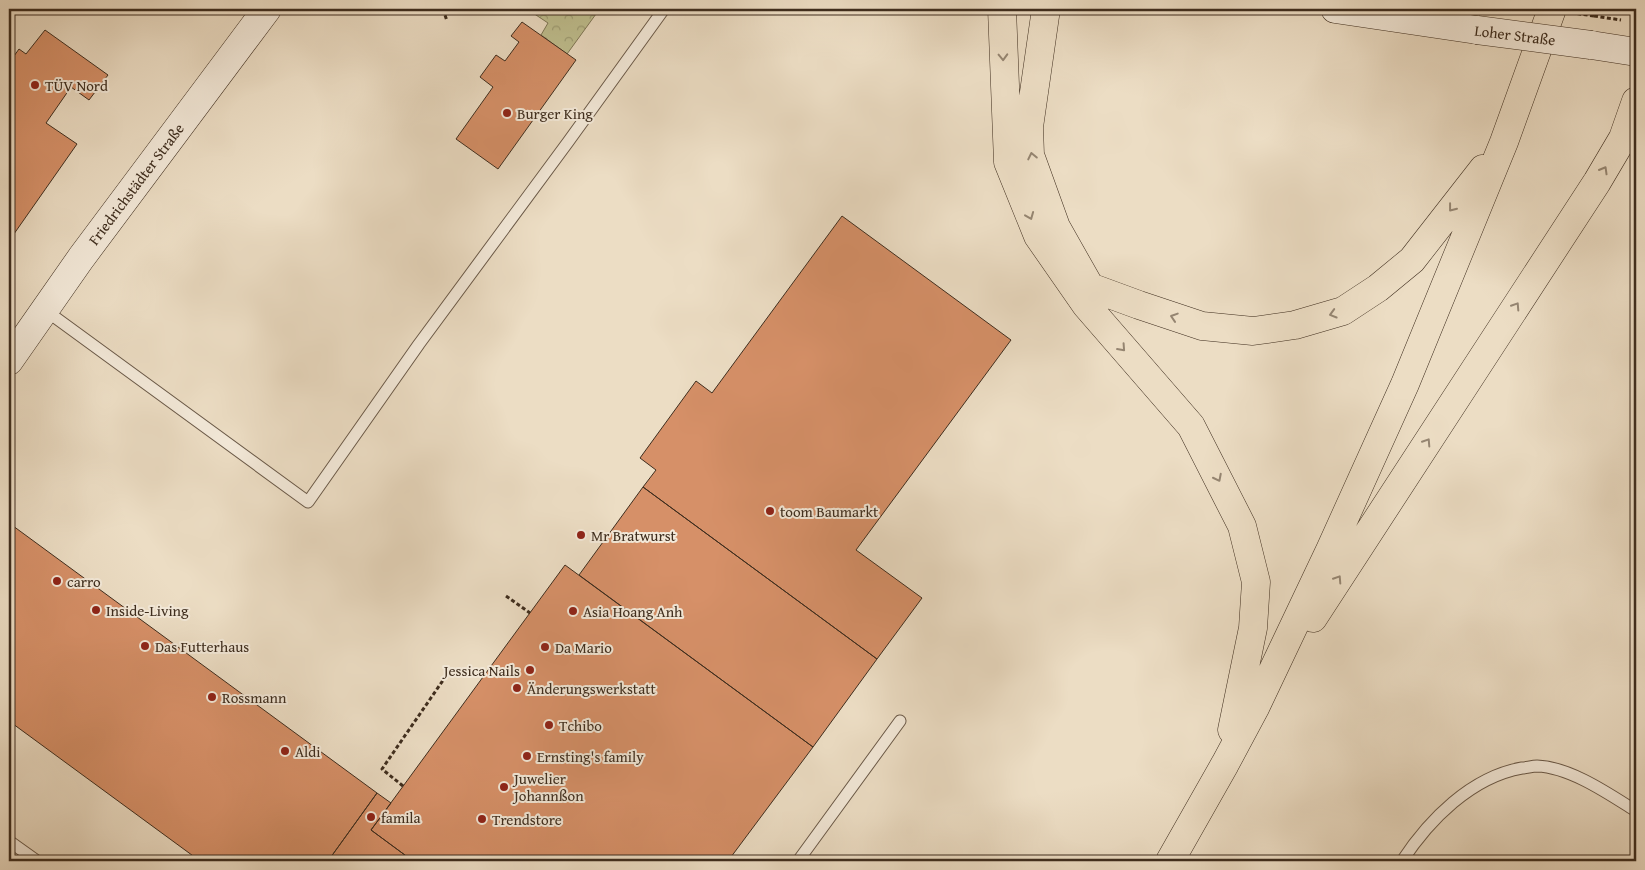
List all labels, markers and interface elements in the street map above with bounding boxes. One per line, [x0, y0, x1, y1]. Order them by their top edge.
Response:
street label: Loher Straße [1473, 20, 1557, 50]
one-way arrow [998, 54, 1009, 62]
place label: TÜV Nord [45, 75, 108, 96]
marker: TÜV Nord [29, 79, 41, 91]
place label: Burger King [517, 103, 593, 124]
marker: Burger King [501, 107, 513, 119]
street label: Friedrichstädter Straße [83, 119, 189, 249]
one-way arrow [1027, 152, 1038, 161]
one-way arrow [1598, 166, 1608, 175]
one-way arrow [1450, 202, 1458, 211]
one-way arrow [1024, 211, 1034, 219]
one-way arrow [1510, 303, 1519, 312]
one-way arrow [1329, 309, 1338, 319]
one-way arrow [1170, 313, 1179, 323]
one-way arrow [1116, 343, 1125, 352]
one-way arrow [1421, 439, 1430, 448]
one-way arrow [1212, 473, 1222, 482]
place label: toom Baumarkt [780, 501, 879, 522]
marker: toom Baumarkt [764, 505, 776, 517]
place label: Mr Bratwurst [591, 525, 677, 546]
marker: Mr Bratwurst [575, 529, 587, 541]
place label: carro [67, 571, 101, 592]
marker: carro [51, 575, 63, 587]
one-way arrow [1332, 575, 1342, 584]
place label: Inside-Living [106, 600, 189, 621]
place label: Asia Hoang Anh [583, 601, 683, 622]
marker: Inside-Living [90, 604, 102, 616]
marker: Asia Hoang Anh [567, 605, 579, 617]
place label: Das Futterhaus [155, 636, 249, 657]
place label: Da Mario [555, 637, 612, 658]
marker: Das Futterhaus [139, 640, 151, 652]
marker: Da Mario [539, 641, 551, 653]
place label: Jessica Nails [442, 660, 520, 681]
marker: Jessica Nails [524, 664, 536, 676]
place label: Änderungswerkstatt [527, 678, 657, 699]
marker: Änderungswerkstatt [511, 682, 523, 694]
place label: Rossmann [222, 687, 287, 708]
marker: Rossmann [206, 691, 218, 703]
place label: Tchibo [559, 715, 602, 736]
marker: Tchibo [543, 719, 555, 731]
place label: Aldi [295, 741, 321, 762]
marker: Aldi [279, 745, 291, 757]
place label: Ernsting's family [537, 746, 644, 767]
marker: Ernsting's family [521, 750, 533, 762]
place label: Juwelier Johannßon [512, 768, 584, 806]
marker: Juwelier Johannßon [498, 781, 510, 793]
place label: famila [381, 807, 421, 828]
place label: Trendstore [492, 809, 562, 830]
marker: famila [365, 811, 377, 823]
marker: Trendstore [476, 813, 488, 825]

